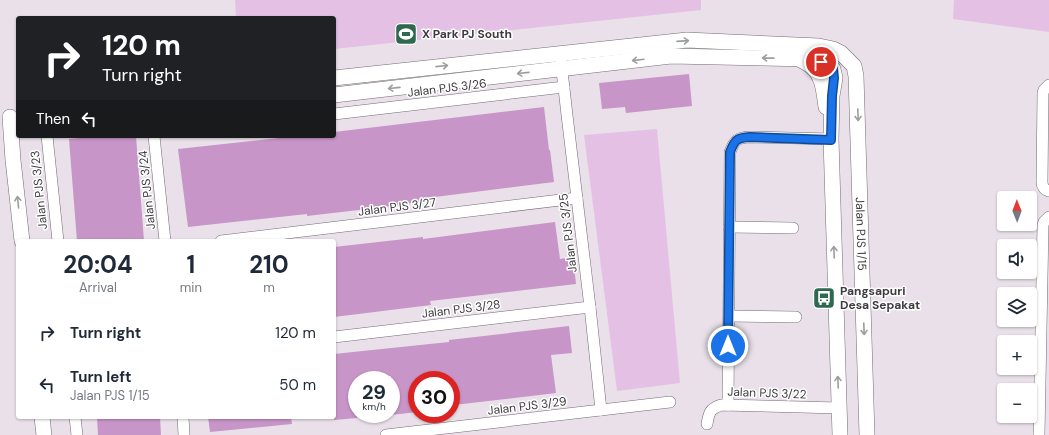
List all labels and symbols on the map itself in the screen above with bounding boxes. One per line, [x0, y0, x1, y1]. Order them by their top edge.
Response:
sports icon: X Park PJ South [393, 21, 419, 47]
place label: X Park PJ South [422, 26, 512, 42]
one-way arrow [676, 37, 689, 44]
pin [804, 45, 838, 79]
one-way arrow [762, 54, 775, 62]
one-way arrow [632, 56, 645, 63]
one-way arrow [435, 62, 448, 70]
one-way arrow [517, 69, 530, 77]
street label: Jalan PJS 3/26 [406, 75, 488, 101]
one-way arrow [388, 84, 401, 92]
one-way arrow [854, 108, 861, 121]
street label: Jalan PJS 3/23 [27, 150, 51, 230]
street label: Jalan PJS 3/24 [135, 150, 159, 230]
north arrow [997, 191, 1037, 231]
street label: Jalan PJS 3/25 [555, 193, 581, 273]
street label: Jalan PJS 3/27 [357, 194, 437, 220]
one-way arrow [14, 196, 22, 209]
street label: Jalan PJS 1/15 [852, 197, 870, 271]
one-way arrow [830, 246, 838, 259]
place label: Pangsapuri Desa Sepakat [840, 283, 920, 313]
bus stop icon: Pangsapuri Desa Sepakat [811, 285, 837, 311]
street label: Jalan PJS 3/28 [421, 296, 501, 322]
one-way arrow [860, 322, 868, 335]
position arrow [707, 325, 749, 367]
speed limit sign: 30 [408, 371, 460, 423]
one-way arrow [834, 376, 842, 389]
street label: Jalan PJS 3/22 [727, 384, 807, 402]
street label: Jalan PJS 3/29 [487, 393, 567, 419]

